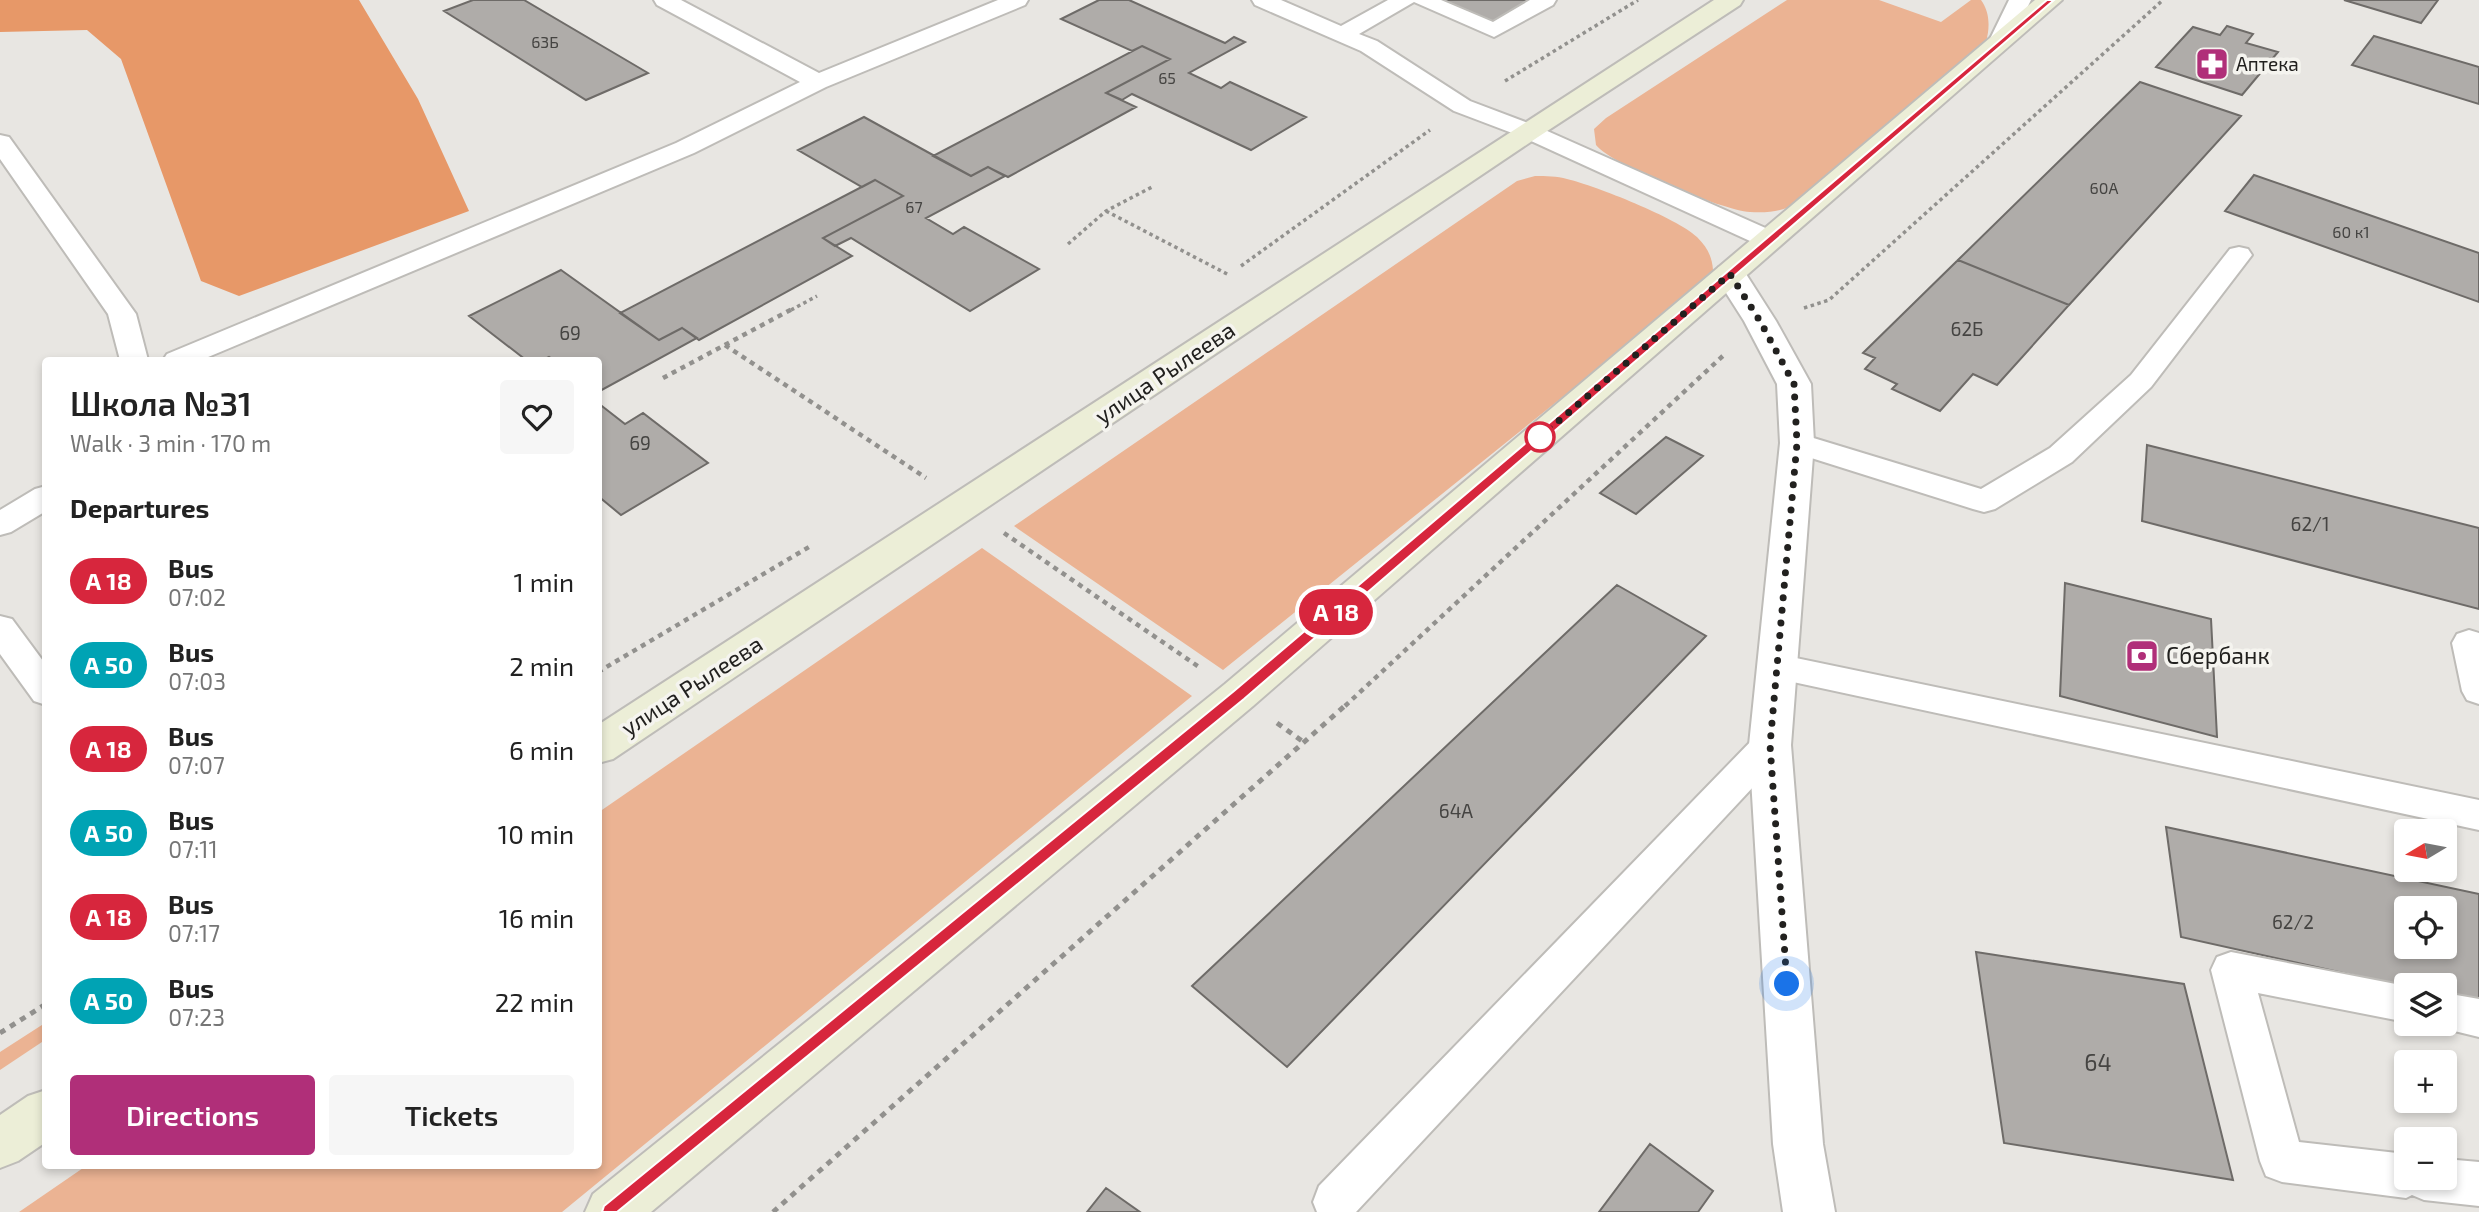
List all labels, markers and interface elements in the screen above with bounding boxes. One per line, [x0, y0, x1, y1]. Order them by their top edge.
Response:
house number: 63Б [531, 32, 559, 51]
pharmacy icon: Аптека [2193, 45, 2231, 83]
place label: Аптека [2236, 52, 2299, 75]
house number: 65 [1158, 68, 1176, 87]
house number: 60А [2090, 178, 2118, 197]
house number: 67 [905, 197, 923, 216]
house number: 60 к1 [2332, 222, 2370, 241]
street label: улица Рылеева [1089, 315, 1240, 430]
house number: 62Б [1951, 317, 1983, 340]
house number: 69 [559, 321, 581, 344]
button: heart [500, 380, 574, 454]
text: Школа №31 [70, 383, 252, 423]
unlabelled marker [1525, 422, 1555, 452]
text: Walk · 3 min · 170 m [70, 429, 271, 457]
house number: 69 [629, 431, 651, 454]
text: Departures [70, 492, 209, 523]
house number: 62/1 [2291, 512, 2329, 535]
text: Bus [168, 552, 214, 583]
text: А 18 [85, 566, 132, 595]
text: 1 min [514, 566, 574, 597]
text: 07:02 [168, 583, 226, 611]
line badge: А 18 [1287, 589, 1385, 635]
text: А 18 [1313, 597, 1359, 626]
street label: улица Рылеева [616, 629, 768, 742]
text: Bus [168, 636, 214, 667]
bank icon: Сбербанк [2123, 637, 2161, 675]
place label: Сбербанк [2166, 641, 2270, 669]
text: А 50 [84, 650, 133, 679]
text: 2 min [509, 650, 574, 681]
text: 07:03 [168, 667, 226, 695]
text: Bus [168, 720, 214, 751]
text: А 18 [85, 734, 132, 763]
text: 6 min [509, 734, 574, 765]
text: 07:07 [168, 751, 225, 779]
house number: 64А [1439, 799, 1473, 822]
text: Bus [168, 804, 214, 835]
text: А 50 [84, 818, 133, 847]
text: 10 min [498, 818, 574, 849]
north arrow [2394, 819, 2457, 882]
map controls [2394, 819, 2457, 1190]
text: 07:11 [168, 835, 218, 863]
text: Bus [168, 888, 214, 919]
button: locate [2394, 896, 2457, 959]
text: А 18 [85, 902, 132, 931]
text: 16 min [499, 902, 574, 933]
house number: 62/2 [2272, 910, 2314, 933]
text: 07:17 [168, 919, 220, 947]
your location [1769, 966, 1804, 1001]
text: Bus [168, 972, 214, 1003]
button: layers [2394, 973, 2457, 1036]
text: А 50 [84, 986, 133, 1015]
text: 22 min [495, 986, 574, 1017]
text: 07:23 [168, 1003, 225, 1031]
house number: 64 [2084, 1048, 2112, 1076]
button: + [2394, 1050, 2457, 1113]
button: Directions [70, 1075, 315, 1155]
button: Tickets [329, 1075, 574, 1155]
button: − [2394, 1127, 2457, 1190]

